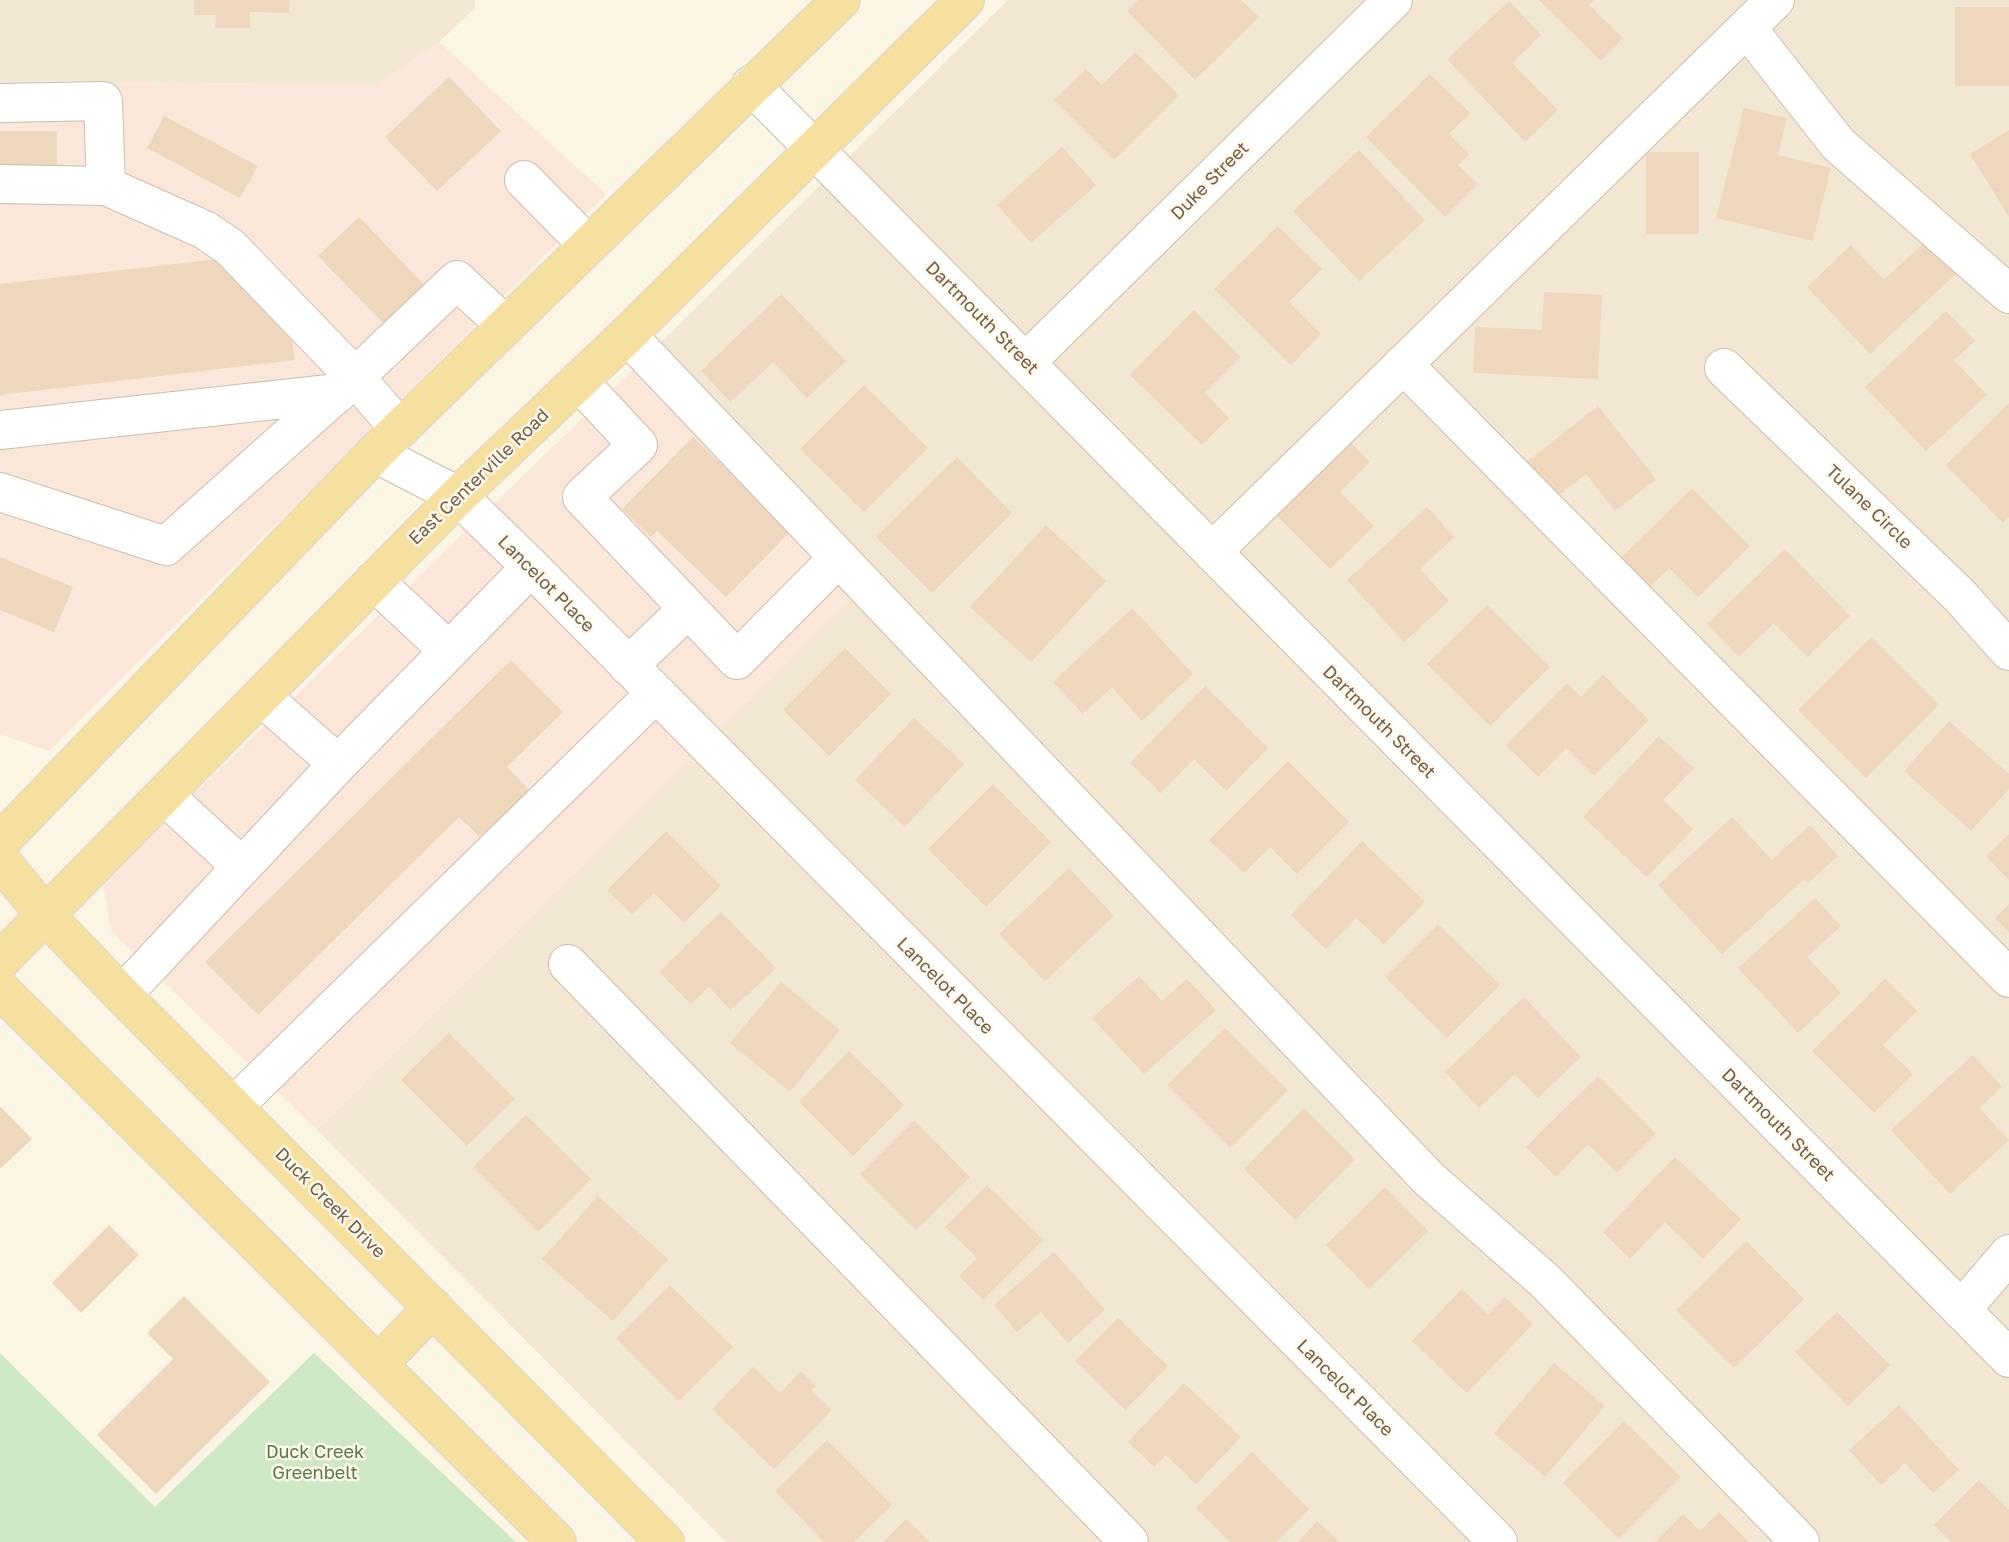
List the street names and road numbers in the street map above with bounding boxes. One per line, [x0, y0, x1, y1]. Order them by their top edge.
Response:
street label: Duke Street [1166, 137, 1254, 225]
street label: Dartmouth Street [921, 257, 1043, 379]
street label: East Centerville Road [405, 405, 553, 549]
street label: Tulane Circle [1821, 460, 1917, 554]
street label: Lancelot Place [493, 531, 599, 637]
street label: Dartmouth Street [1318, 661, 1440, 783]
street label: Lancelot Place [892, 933, 998, 1039]
street label: Dartmouth Street [1717, 1064, 1839, 1186]
street label: Duck Creek Drive [270, 1143, 390, 1263]
street label: Lancelot Place [1292, 1335, 1398, 1441]

